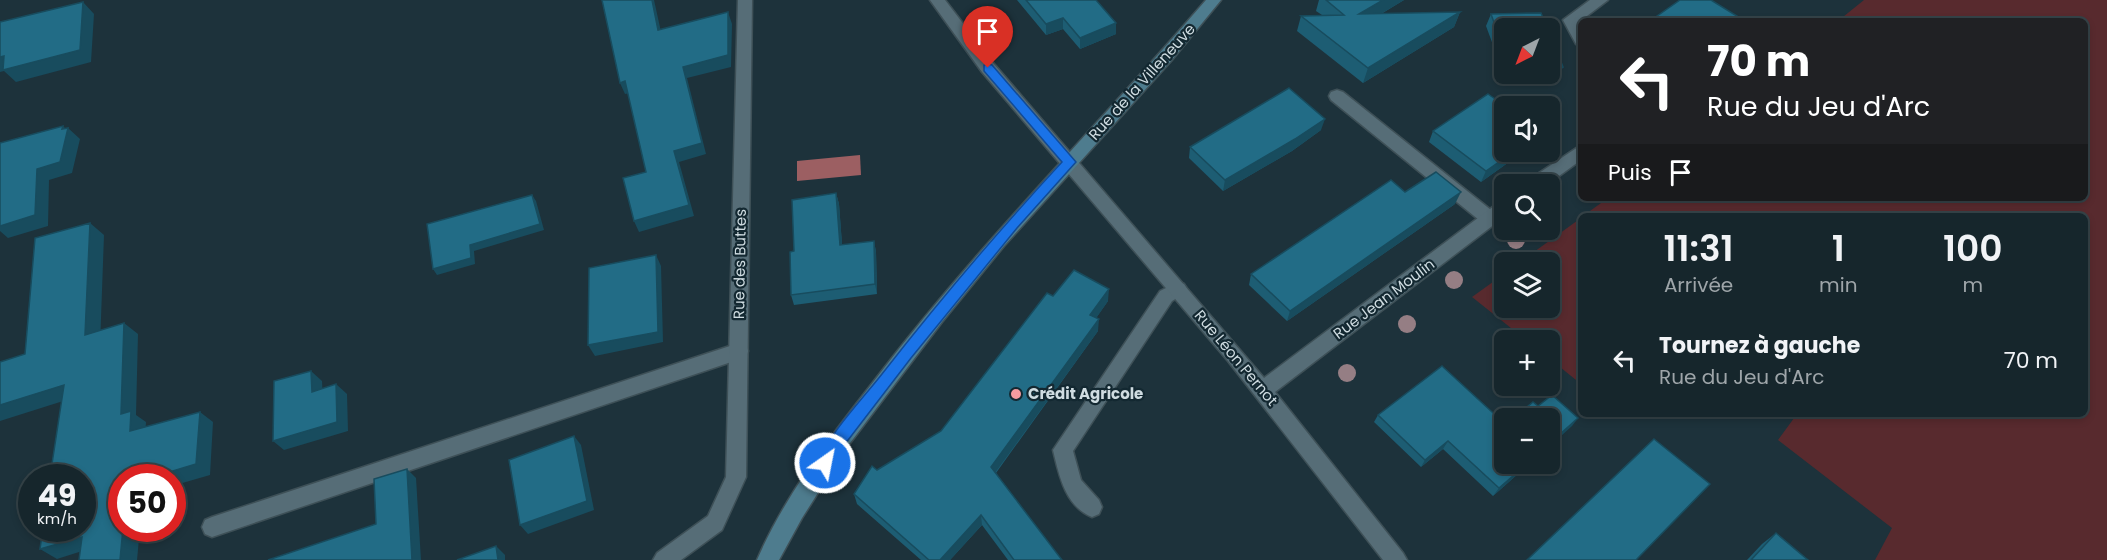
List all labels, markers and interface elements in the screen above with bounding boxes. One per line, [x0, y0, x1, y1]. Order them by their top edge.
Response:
pin [962, 6, 1013, 68]
icon: arrive [971, 15, 1004, 48]
north arrow [1494, 18, 1560, 84]
map controls [1494, 18, 1560, 474]
street label: Rue de la Villeneuve [1084, 19, 1200, 144]
text: 70 m [1707, 32, 1810, 91]
icon: left [1608, 42, 1686, 120]
text: Rue du Jeu d'Arc [1707, 88, 1930, 125]
button: sound [1494, 96, 1560, 162]
icon: arrive [1664, 156, 1697, 189]
text: Puis [1608, 157, 1652, 188]
button: search [1494, 174, 1560, 240]
street label: Rue des Buttes [728, 209, 751, 319]
text: 11:31 [1663, 223, 1734, 274]
text: 1 [1832, 223, 1845, 274]
text: 100 [1943, 223, 2002, 274]
button: layers [1494, 252, 1560, 318]
street label: Rue Jean Moulin [1329, 253, 1439, 344]
text: Arrivée [1664, 271, 1733, 299]
text: min [1819, 271, 1857, 299]
text: m [1962, 271, 1983, 299]
street label: Rue Léon Pernot [1190, 305, 1283, 410]
button: + [1494, 330, 1560, 396]
text: Tournez à gauche [1659, 330, 1860, 361]
icon: left [1608, 344, 1641, 377]
text: 70 m [2004, 345, 2058, 376]
text: Rue du Jeu d'Arc [1659, 363, 1824, 391]
place label: Crédit Agricole [1028, 383, 1143, 404]
marker: Crédit Agricole [1009, 387, 1023, 401]
button: − [1494, 408, 1560, 474]
position arrow [793, 431, 857, 495]
speed limit sign: 50 [108, 464, 186, 542]
text: 49 [38, 474, 76, 517]
text: km/h [37, 508, 77, 529]

